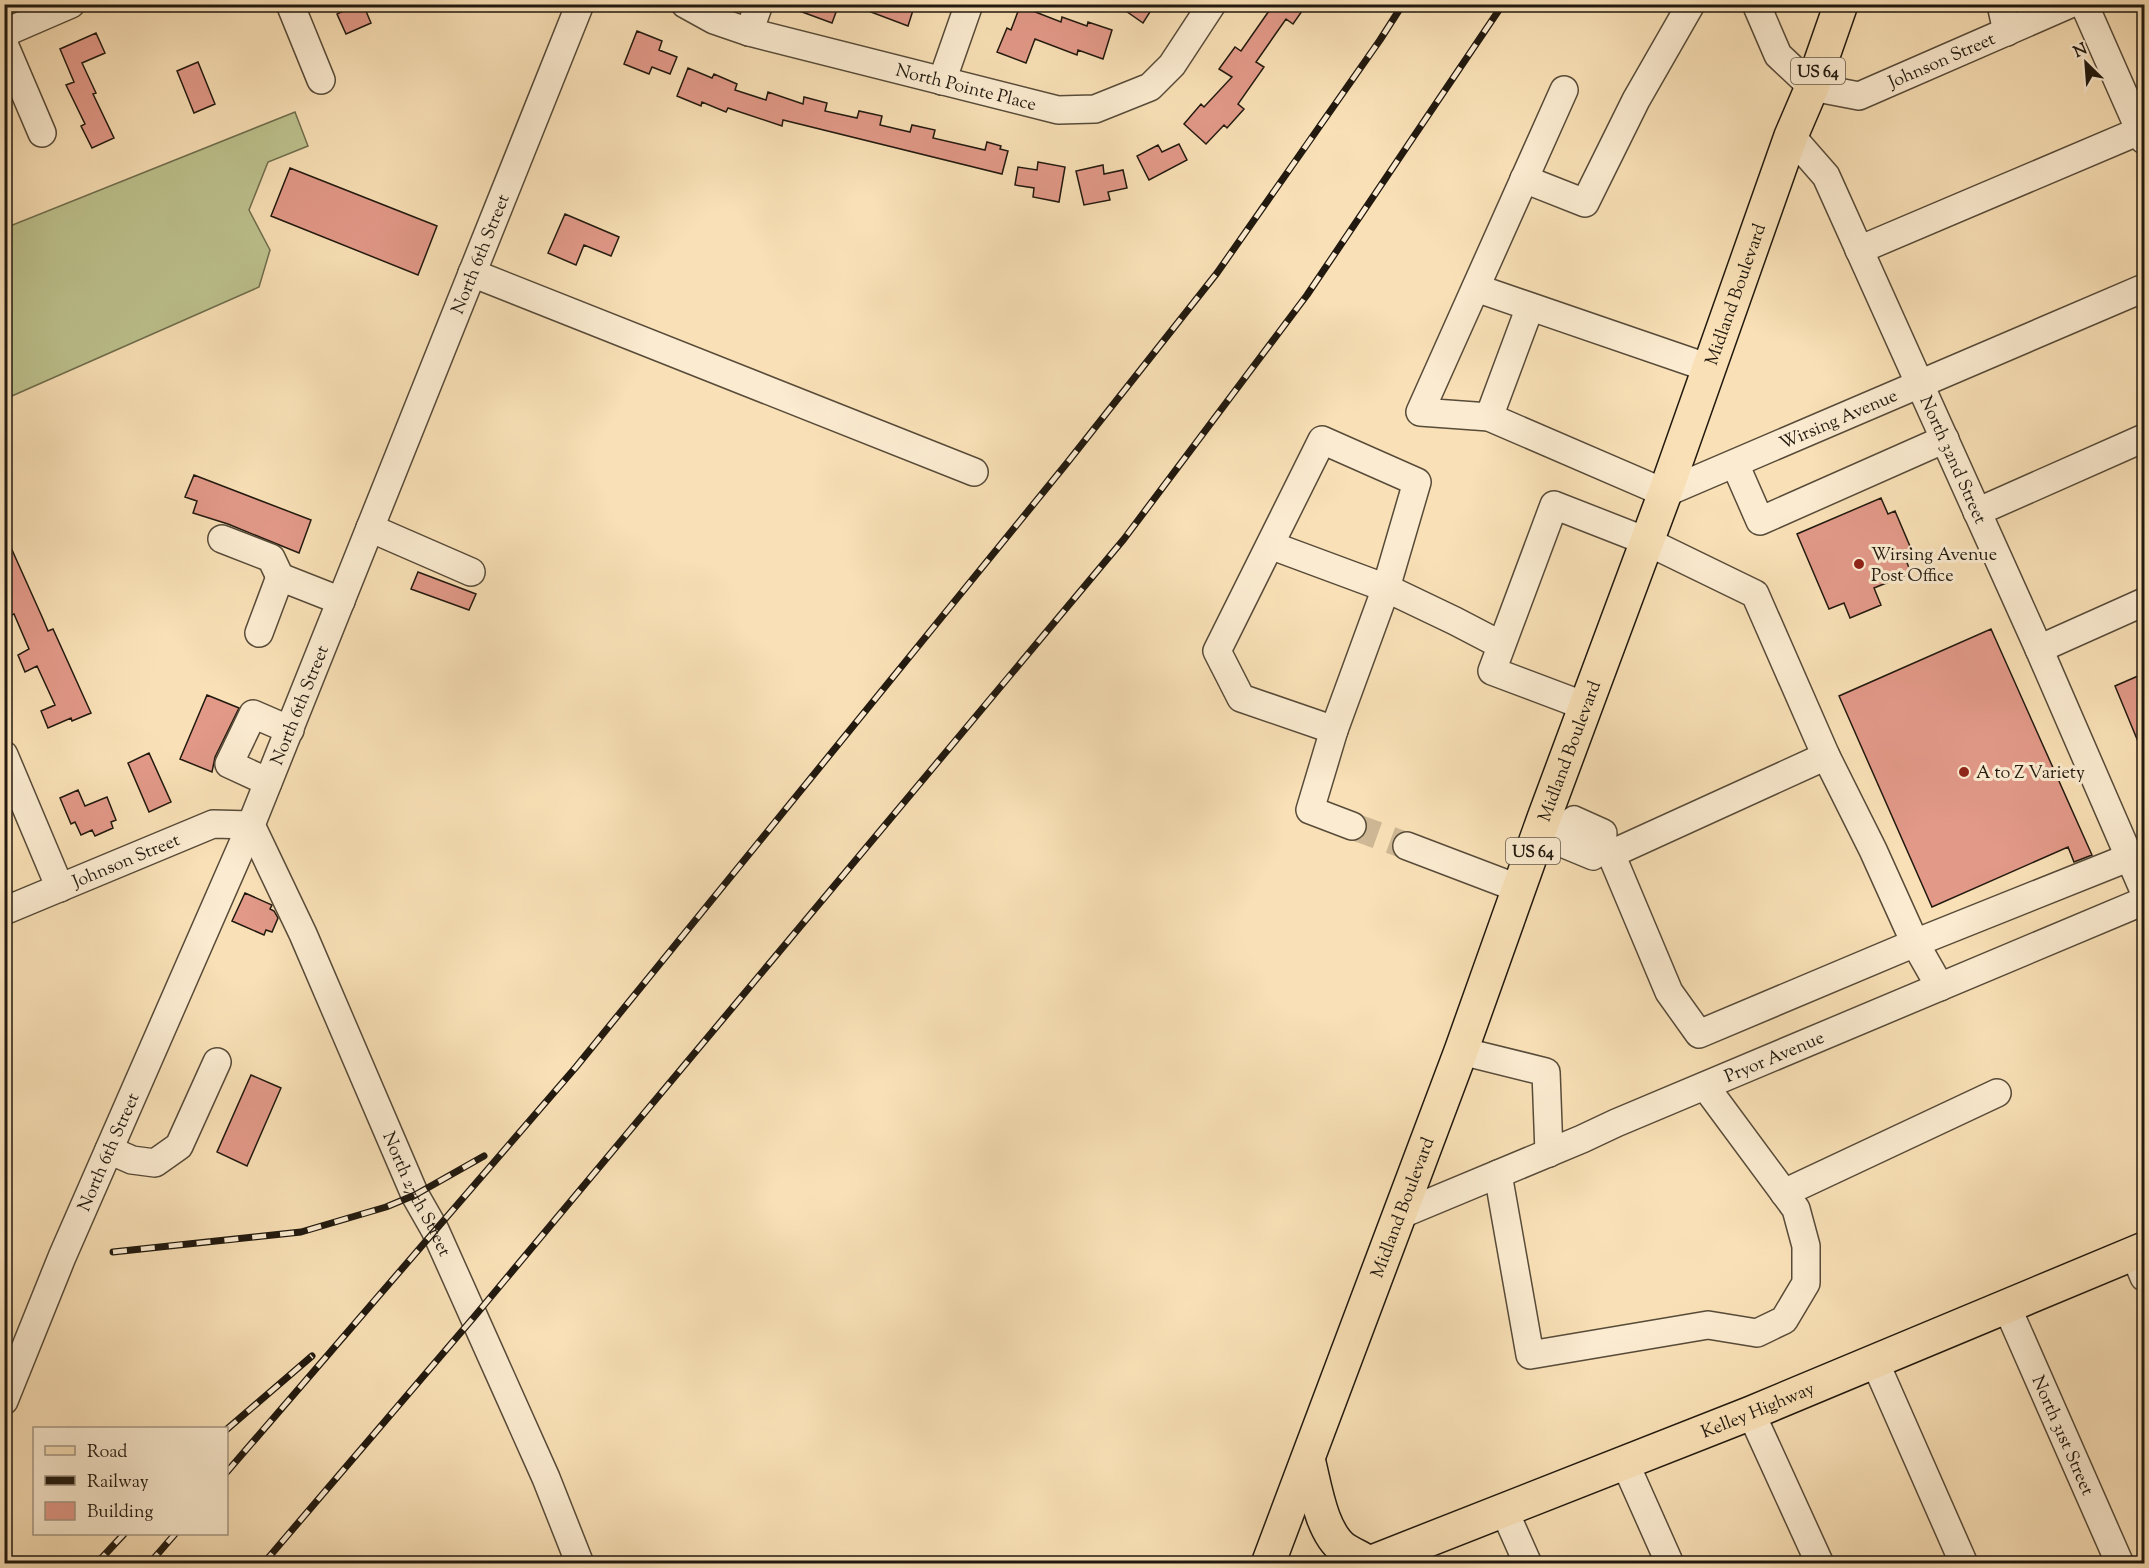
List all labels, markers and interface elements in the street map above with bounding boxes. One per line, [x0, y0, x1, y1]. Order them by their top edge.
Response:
street label: Johnson Street [1884, 27, 2000, 97]
north arrow [2056, 33, 2116, 93]
text: N [2070, 38, 2092, 65]
street label: North Pointe Place [892, 58, 1039, 119]
road number: US 64 [1791, 58, 1845, 84]
street label: North 6th Street [446, 191, 517, 319]
street label: Midland Boulevard [1700, 221, 1774, 369]
street label: Wirsing Avenue [1776, 384, 1902, 458]
street label: North 32nd Street [1912, 392, 1992, 529]
place label: Wirsing Avenue Post Office [1871, 543, 1997, 590]
marker: Wirsing Avenue Post Office [1852, 557, 1866, 571]
street label: North 6th Street [265, 642, 337, 770]
street label: Midland Boulevard [1533, 678, 1609, 826]
place label: A to Z Variety [1976, 761, 2085, 787]
marker: A to Z Variety [1957, 765, 1971, 779]
street label: Johnson Street [68, 828, 184, 896]
road number: US 64 [1506, 838, 1560, 864]
street label: Pryor Avenue [1721, 1026, 1829, 1091]
street label: North 6th Street [72, 1089, 147, 1216]
street label: North 27th Street [374, 1128, 456, 1261]
street label: Midland Boulevard [1366, 1134, 1442, 1282]
street label: North 31st Street [2024, 1372, 2099, 1500]
street label: Kelley Highway [1698, 1377, 1819, 1446]
legend [33, 1427, 228, 1535]
text: Road [87, 1440, 127, 1466]
text: Railway [87, 1470, 149, 1496]
text: Building [87, 1500, 153, 1526]

